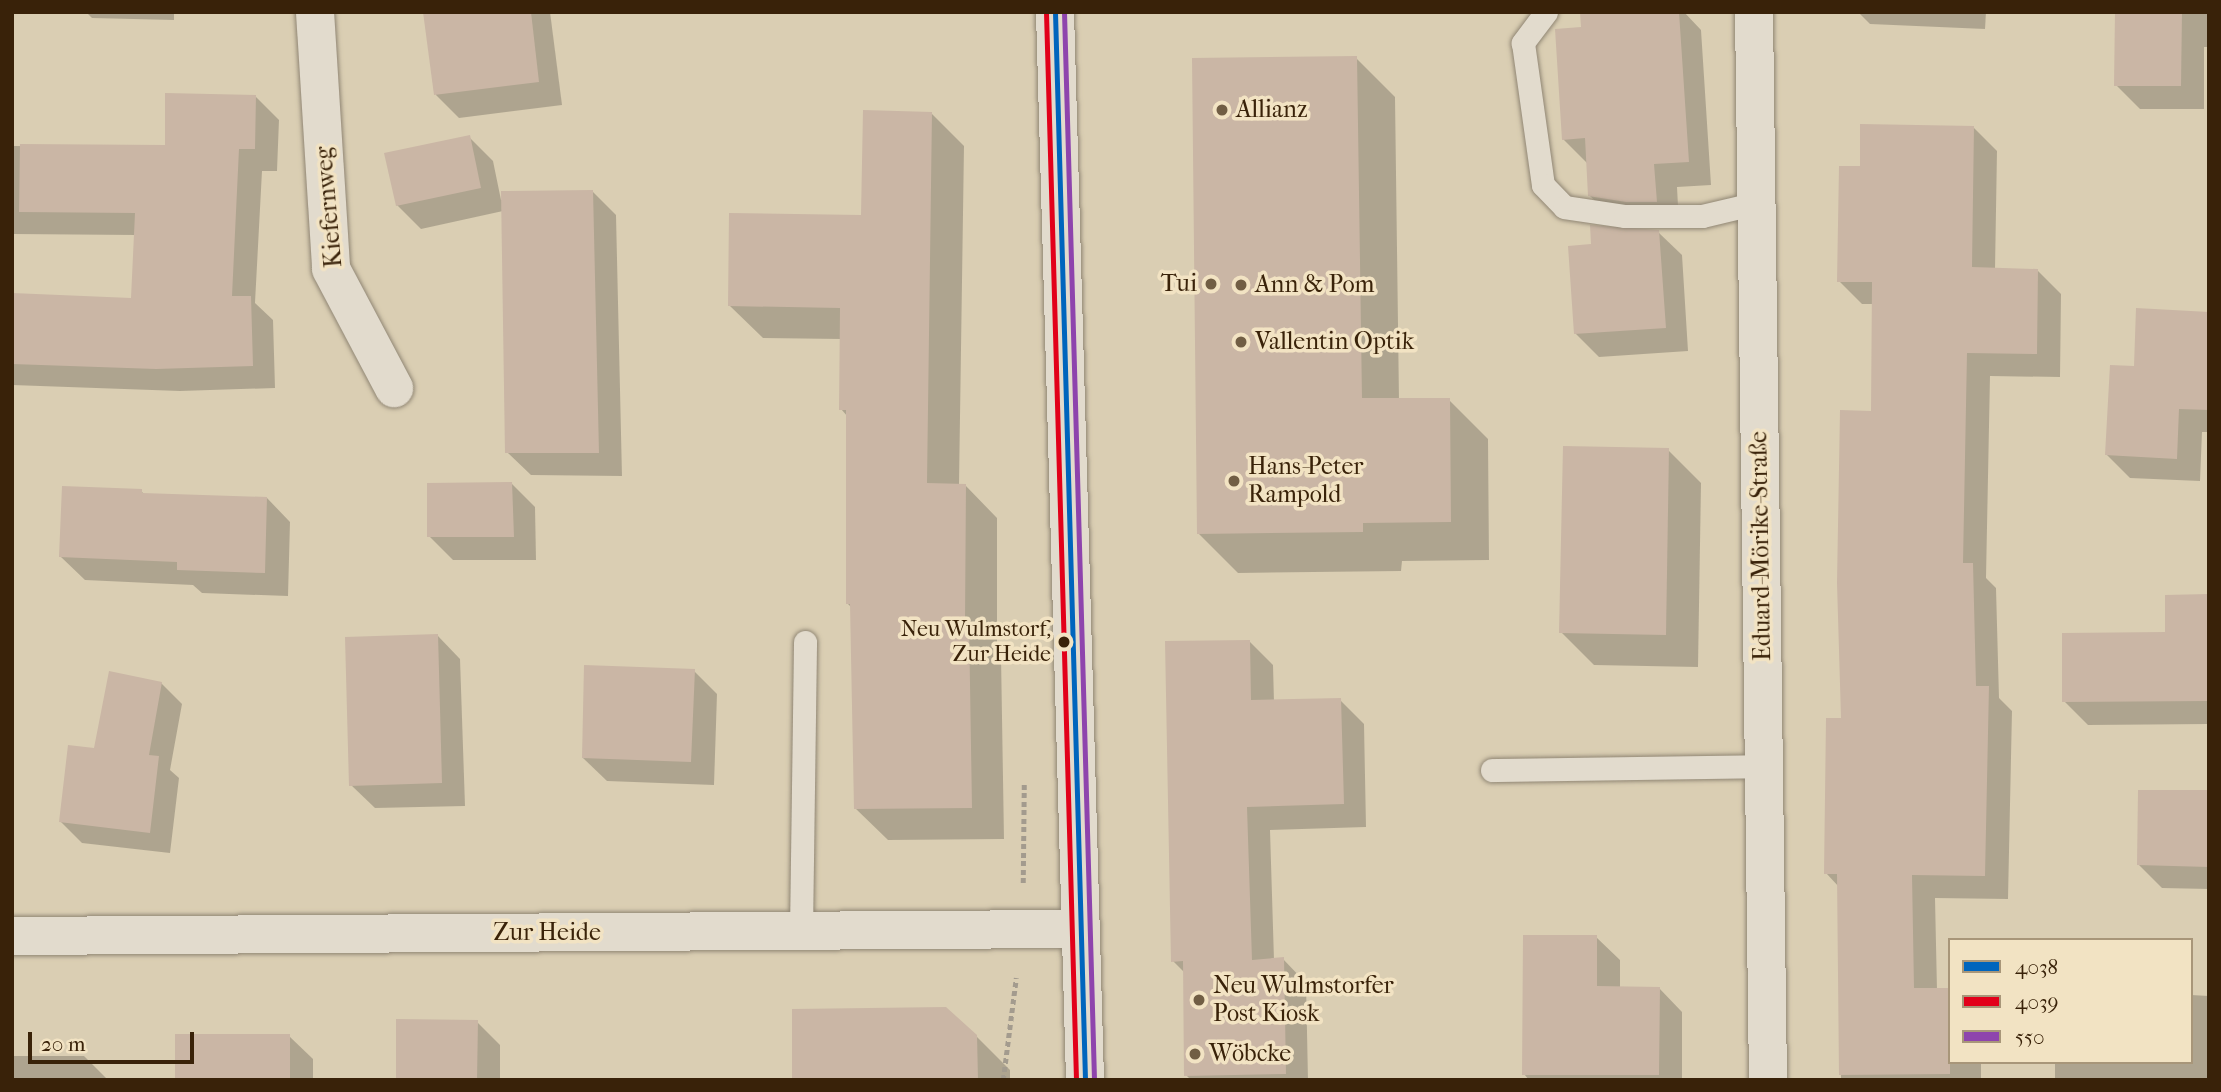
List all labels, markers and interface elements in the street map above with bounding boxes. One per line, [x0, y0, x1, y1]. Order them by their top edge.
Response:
place label: Allianz [1236, 96, 1308, 124]
marker: Allianz [1214, 102, 1230, 118]
street label: Kiefernweg [309, 145, 349, 269]
place label: Tui [1161, 270, 1197, 298]
place label: Ann & Pom [1255, 271, 1374, 299]
marker: Tui [1203, 276, 1219, 292]
marker: Ann & Pom [1233, 277, 1249, 293]
place label: Vallentin Optik [1255, 328, 1414, 356]
marker: Vallentin Optik [1233, 334, 1249, 350]
street label: Eduard-Mörike-Straße [1745, 431, 1777, 661]
place label: Hans-Peter Rampold [1248, 453, 1364, 509]
marker: Hans-Peter Rampold [1226, 473, 1242, 489]
place label: Neu Wulmstorf, Zur Heide [901, 616, 1051, 668]
marker: Neu Wulmstorf, Zur Heide [1057, 635, 1071, 649]
street label: Zur Heide [493, 919, 601, 947]
legend [1948, 938, 2193, 1064]
text: 4038 [2015, 955, 2058, 979]
place label: Neu Wulmstorfer Post Kiosk [1213, 972, 1394, 1028]
text: 4039 [2015, 990, 2059, 1014]
marker: Neu Wulmstorfer Post Kiosk [1191, 992, 1207, 1008]
scale bar [32, 1018, 198, 1062]
text: 550 [2015, 1025, 2045, 1049]
text: 20 m [41, 1032, 85, 1056]
place label: Wöbcke [1209, 1040, 1291, 1068]
marker: Wöbcke [1187, 1046, 1203, 1062]

